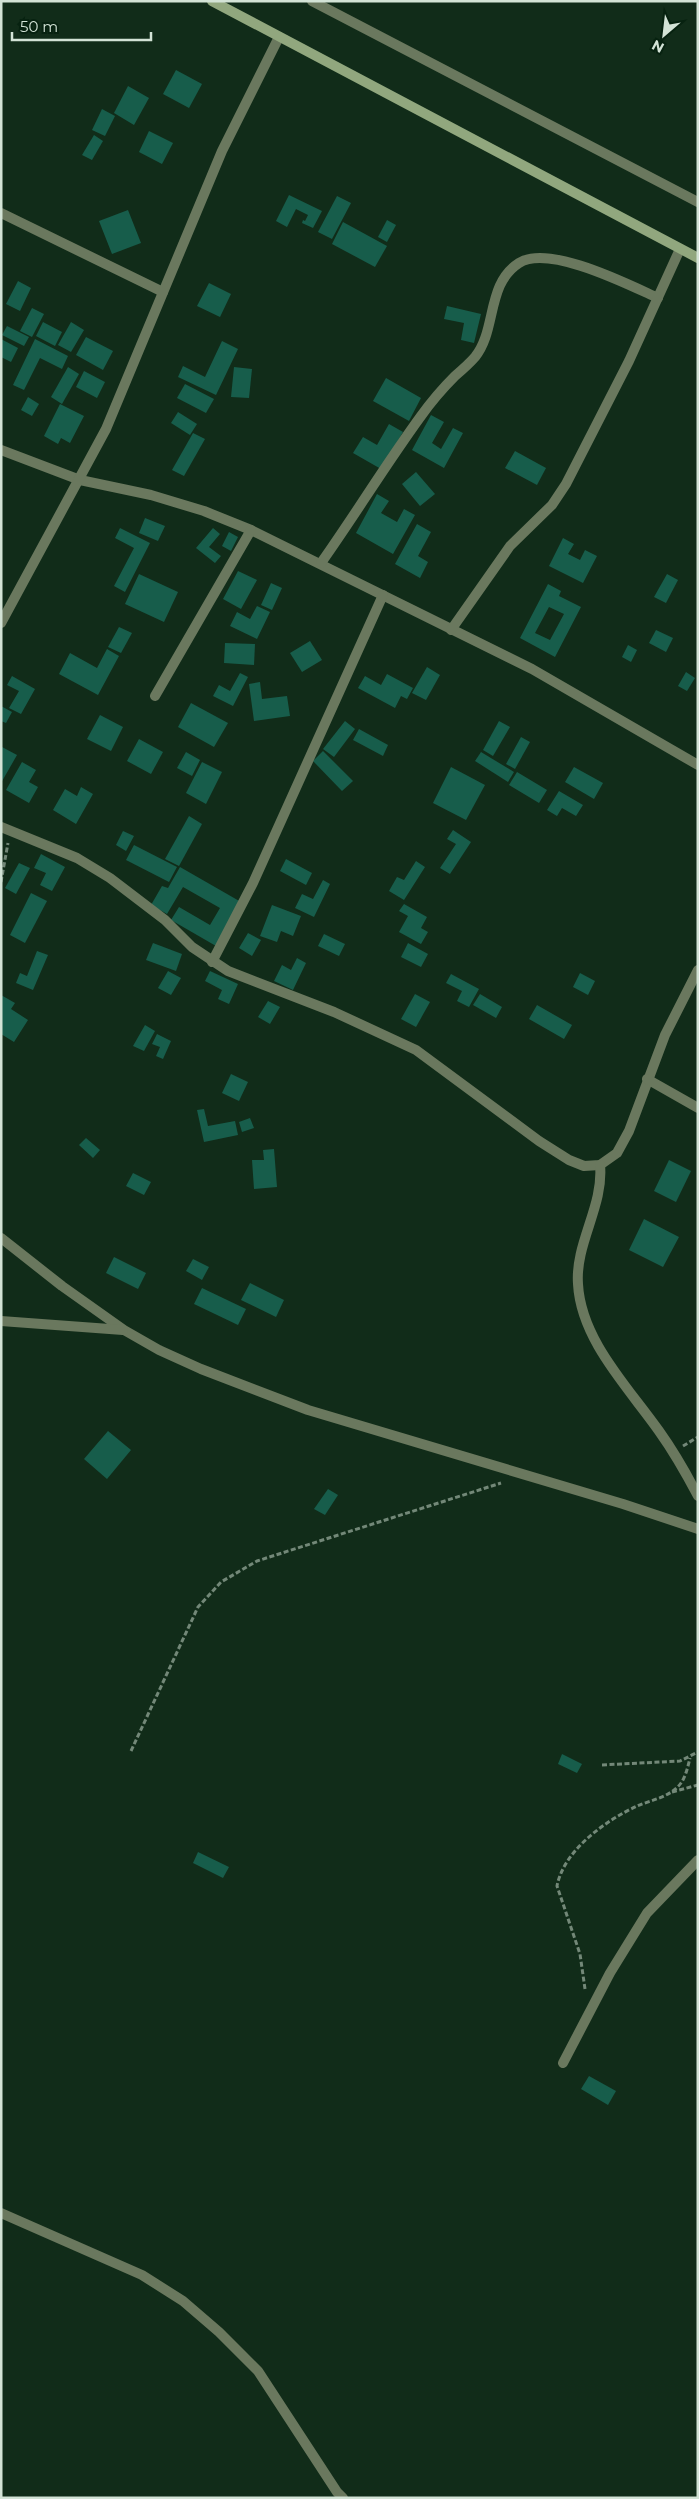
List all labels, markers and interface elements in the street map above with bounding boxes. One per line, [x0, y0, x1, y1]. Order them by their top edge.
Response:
scale bar [12, 10, 151, 42]
north arrow [639, 10, 689, 60]
text: 50 m [20, 17, 58, 36]
text: N [649, 36, 667, 57]

